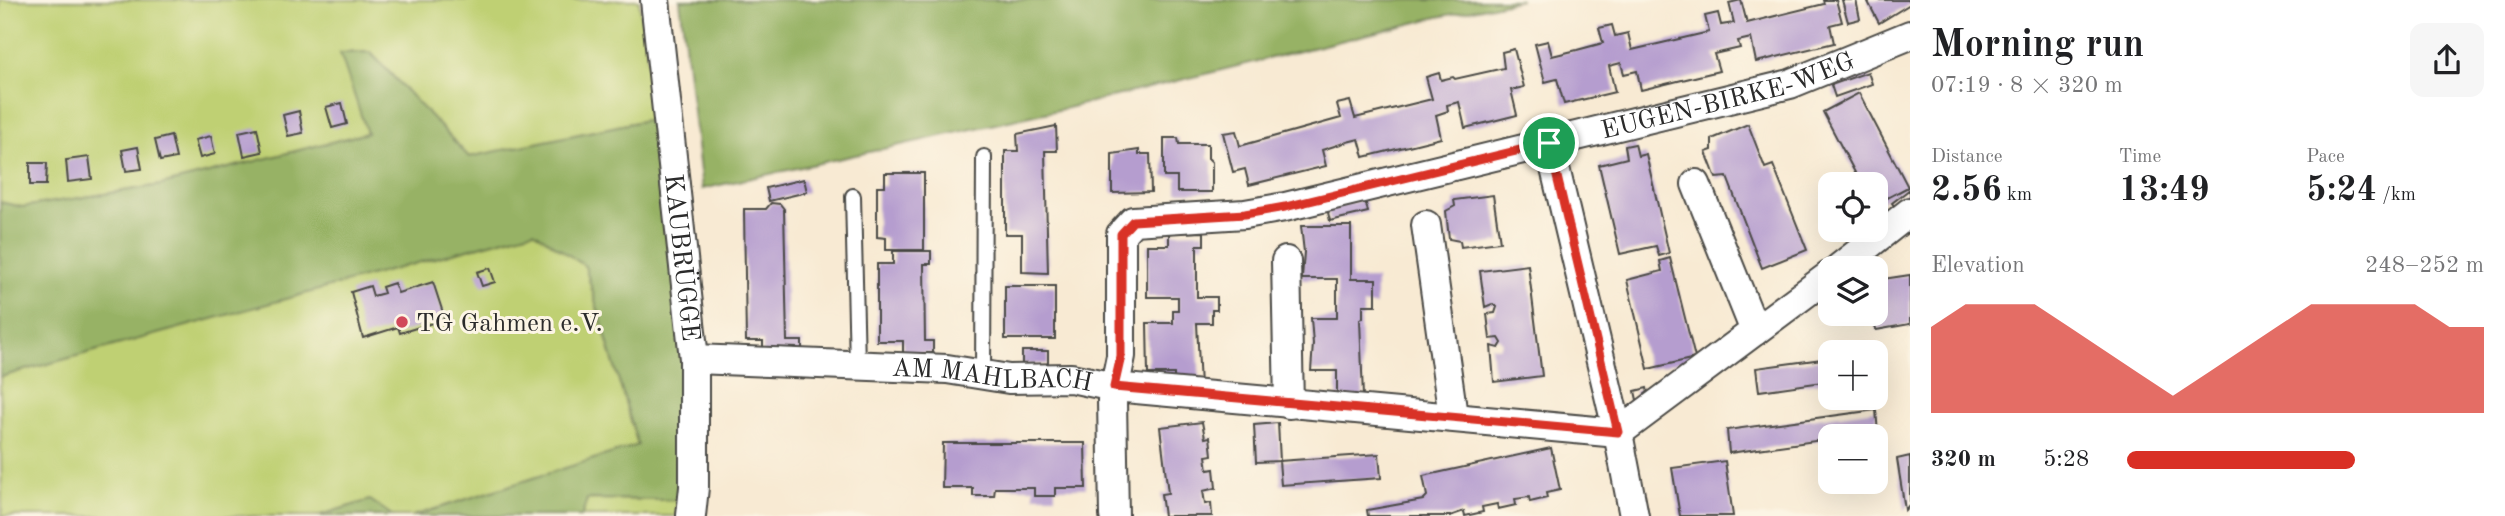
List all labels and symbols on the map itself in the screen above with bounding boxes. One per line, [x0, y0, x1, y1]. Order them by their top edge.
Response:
street label: EUGEN-BIRKE-WEG [1599, 48, 1859, 145]
pin [1519, 113, 1579, 173]
street label: KAUBRÜGGE [659, 173, 703, 343]
place label: TG Gahmen e.V. [416, 311, 603, 337]
marker: TG Gahmen e.V. [394, 314, 410, 330]
street label: AM MAHLBACH [891, 356, 1095, 397]

